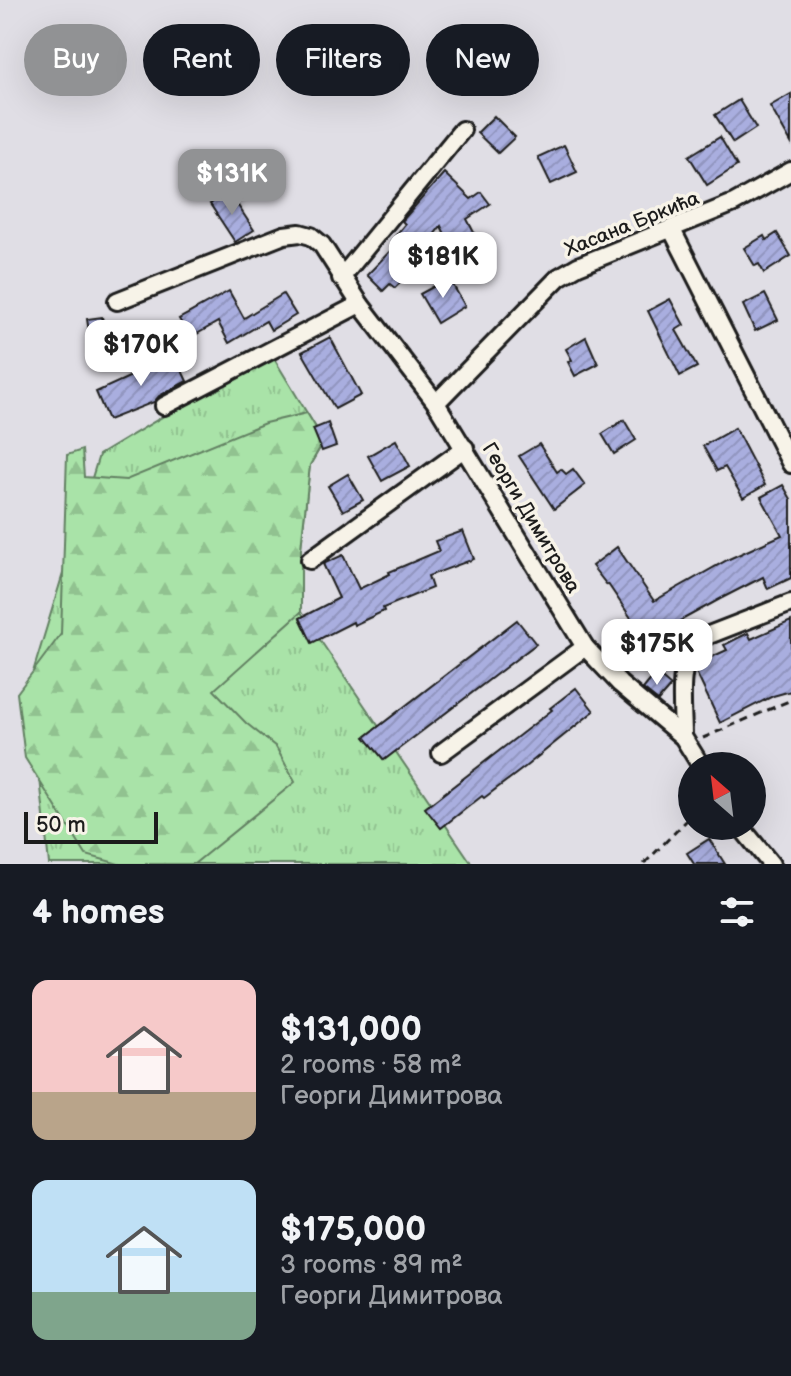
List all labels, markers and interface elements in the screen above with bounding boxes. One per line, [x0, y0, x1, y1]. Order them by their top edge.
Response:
chip: Buy [24, 24, 127, 96]
chip: Rent [143, 24, 260, 96]
chip: Filters [276, 24, 410, 96]
chip: New [426, 24, 539, 96]
pin: $131K [176, 149, 288, 217]
text: $131K [196, 159, 268, 190]
street label: Хасана Бркића [561, 186, 703, 262]
pin: $181K [387, 232, 499, 300]
text: $181K [407, 242, 479, 273]
pin: $170K [85, 320, 197, 388]
text: $170K [103, 330, 179, 361]
street label: Георги Димитрова [477, 438, 585, 598]
pin: $175K [601, 619, 713, 687]
text: $175K [619, 629, 695, 660]
north arrow [678, 752, 766, 840]
map controls [678, 752, 766, 840]
scale bar [24, 808, 158, 844]
text: 50 m [36, 812, 86, 839]
icon: filters [715, 890, 759, 934]
text: 4 homes [32, 892, 164, 933]
text: $131,000 [280, 1009, 422, 1050]
icon: home [96, 1012, 192, 1108]
text: 2 rooms · 58 m² [280, 1050, 462, 1081]
text: Георги Димитрова [280, 1081, 503, 1112]
text: $175,000 [280, 1209, 426, 1250]
icon: home [96, 1212, 192, 1308]
text: 3 rooms · 89 m² [280, 1250, 463, 1281]
text: Георги Димитрова [280, 1281, 503, 1312]

